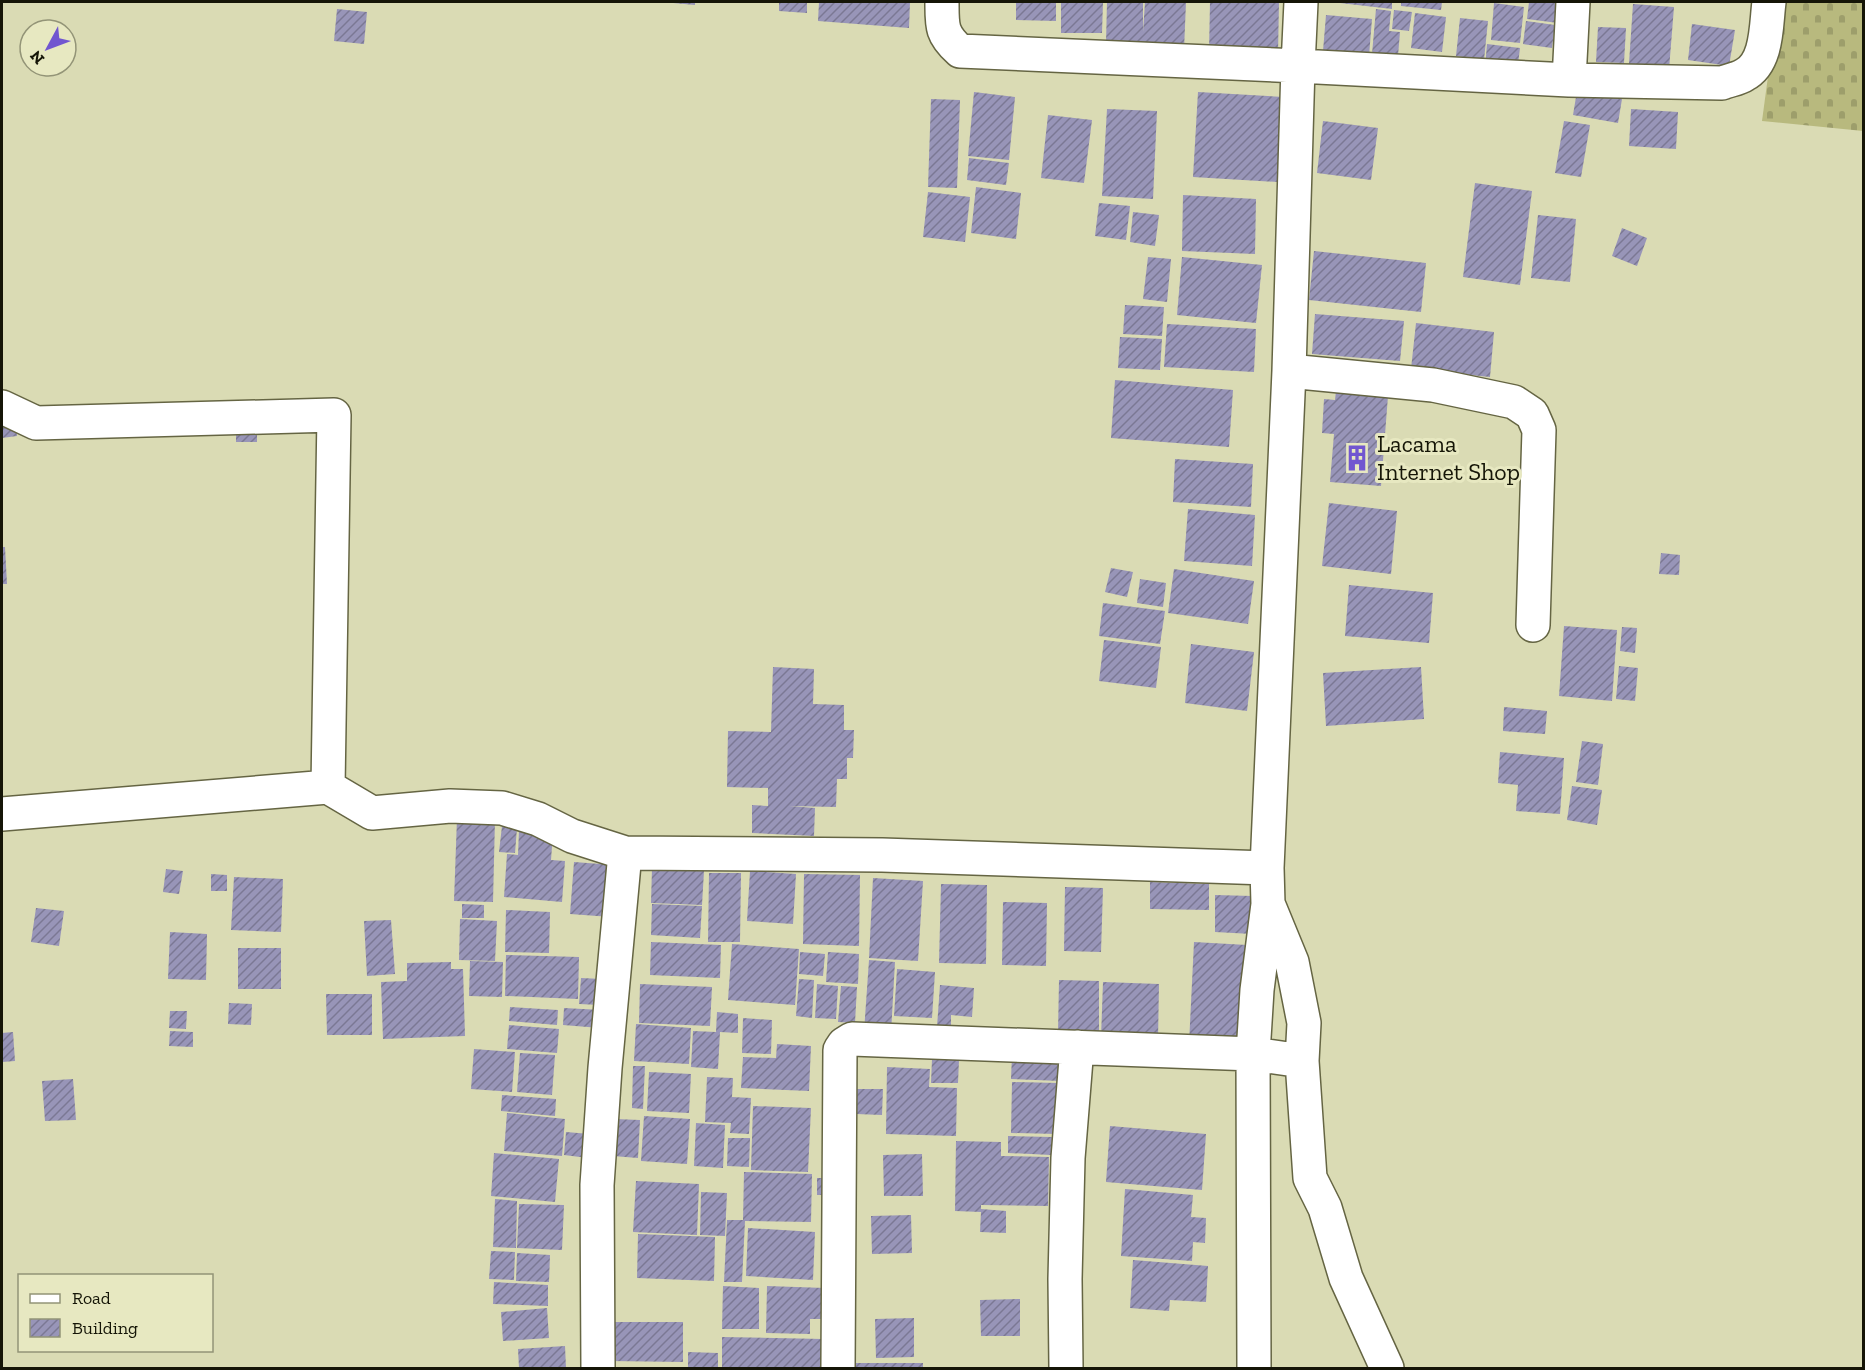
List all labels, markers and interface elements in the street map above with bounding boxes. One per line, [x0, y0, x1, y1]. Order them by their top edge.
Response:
north arrow [18, 18, 78, 78]
text: N [26, 47, 48, 68]
place label: Lacama Internet Shop [1377, 429, 1520, 486]
building icon: Lacama Internet Shop [1342, 443, 1372, 473]
legend [18, 1274, 213, 1352]
text: Road [72, 1287, 111, 1309]
text: Building [72, 1317, 138, 1339]

